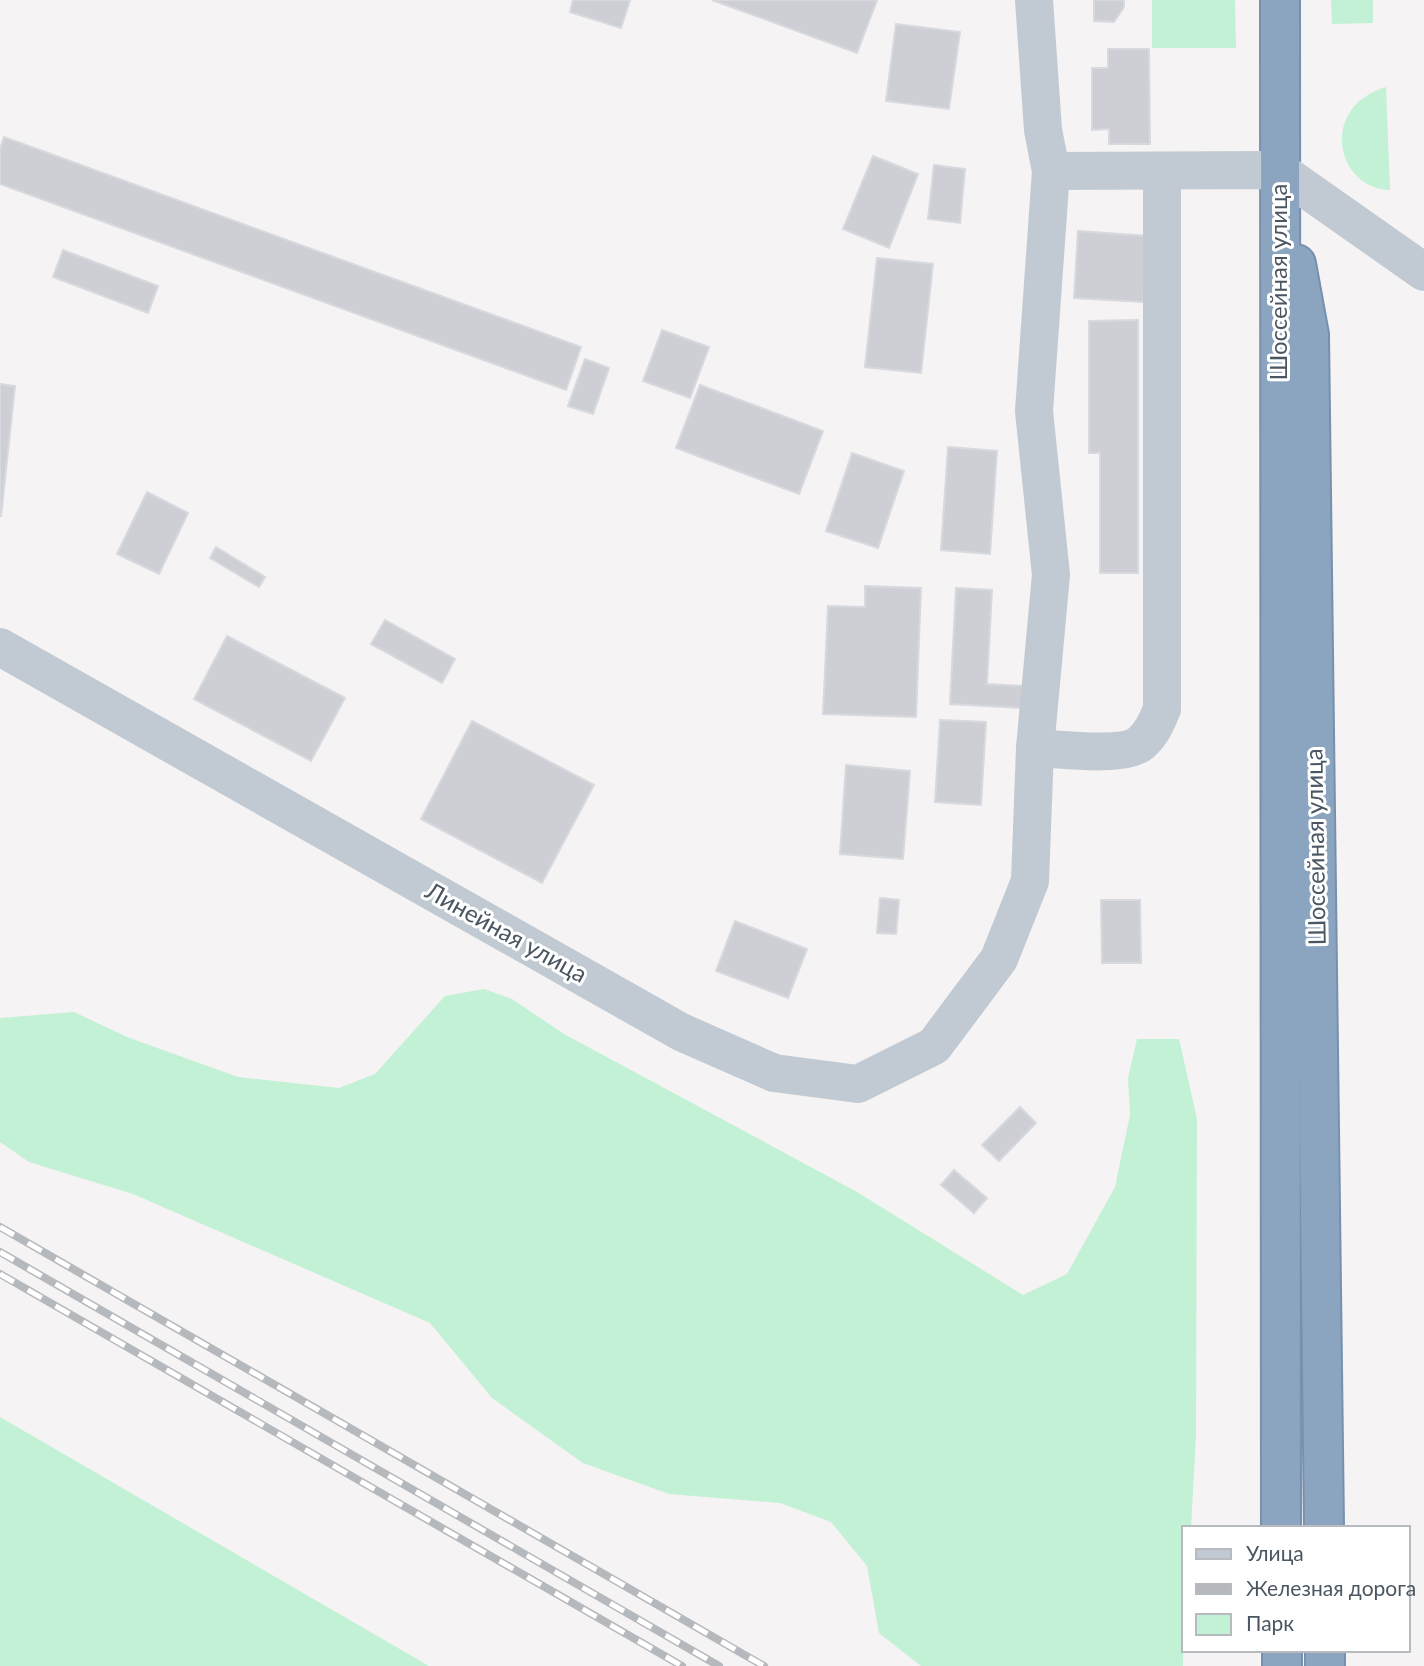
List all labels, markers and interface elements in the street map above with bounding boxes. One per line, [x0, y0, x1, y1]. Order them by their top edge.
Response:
street label: Шоссейная улица [1263, 183, 1292, 381]
street label: Шоссейная улица [1298, 748, 1331, 946]
street label: Линейная улица [420, 875, 592, 988]
legend [1182, 1526, 1410, 1652]
text: Улица [1246, 1540, 1304, 1565]
text: Железная дорога [1246, 1575, 1416, 1600]
text: Парк [1246, 1610, 1294, 1635]

